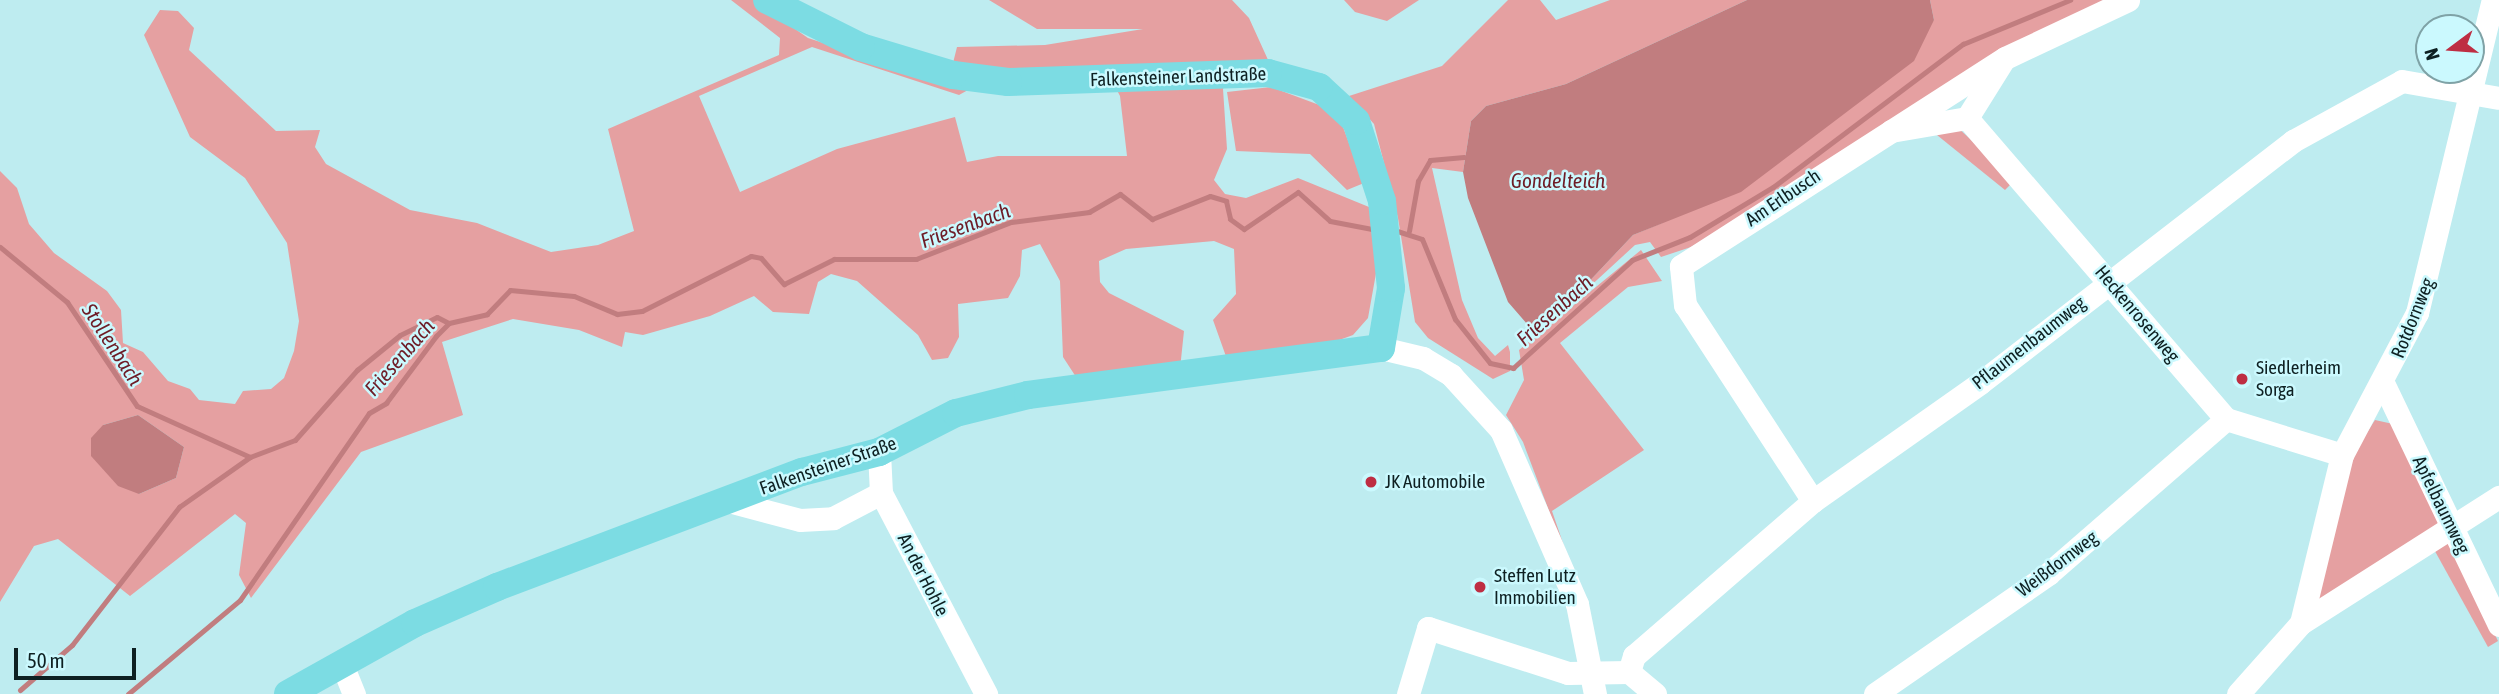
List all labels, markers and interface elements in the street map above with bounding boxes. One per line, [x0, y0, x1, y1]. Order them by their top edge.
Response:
north arrow [2415, 14, 2485, 84]
text: N [2420, 46, 2444, 63]
street label: Falkensteiner Landstraße [1090, 63, 1266, 91]
street label: Am Erlbusch [1741, 165, 1825, 231]
water label: Gondelteich [1511, 167, 1605, 193]
water label: Friesenbach [917, 197, 1013, 253]
street label: Heckenrosenweg [2090, 261, 2184, 367]
water label: Friesenbach [1511, 269, 1597, 351]
street label: Rotdornweg [2387, 275, 2439, 361]
street label: Pflaumenbaumweg [1968, 292, 2090, 394]
water label: Stollenbach [77, 298, 149, 390]
water label: Friesenbach [359, 313, 439, 401]
place label: Siedlerheim Sorga [2256, 357, 2341, 401]
marker: Siedlerheim Sorga [2234, 371, 2250, 387]
street label: Falkensteiner Straße [757, 432, 899, 500]
street label: Apfelbaumweg [2408, 452, 2474, 558]
place label: JK Automobile [1385, 471, 1485, 493]
marker: JK Automobile [1363, 474, 1379, 490]
street label: Weißdornweg [2012, 526, 2102, 602]
street label: An der Hohle [892, 530, 954, 620]
place label: Steffen Lutz Immobilien [1494, 565, 1576, 609]
marker: Steffen Lutz Immobilien [1472, 579, 1488, 595]
scale bar [18, 634, 140, 678]
text: 50 m [27, 648, 65, 672]

